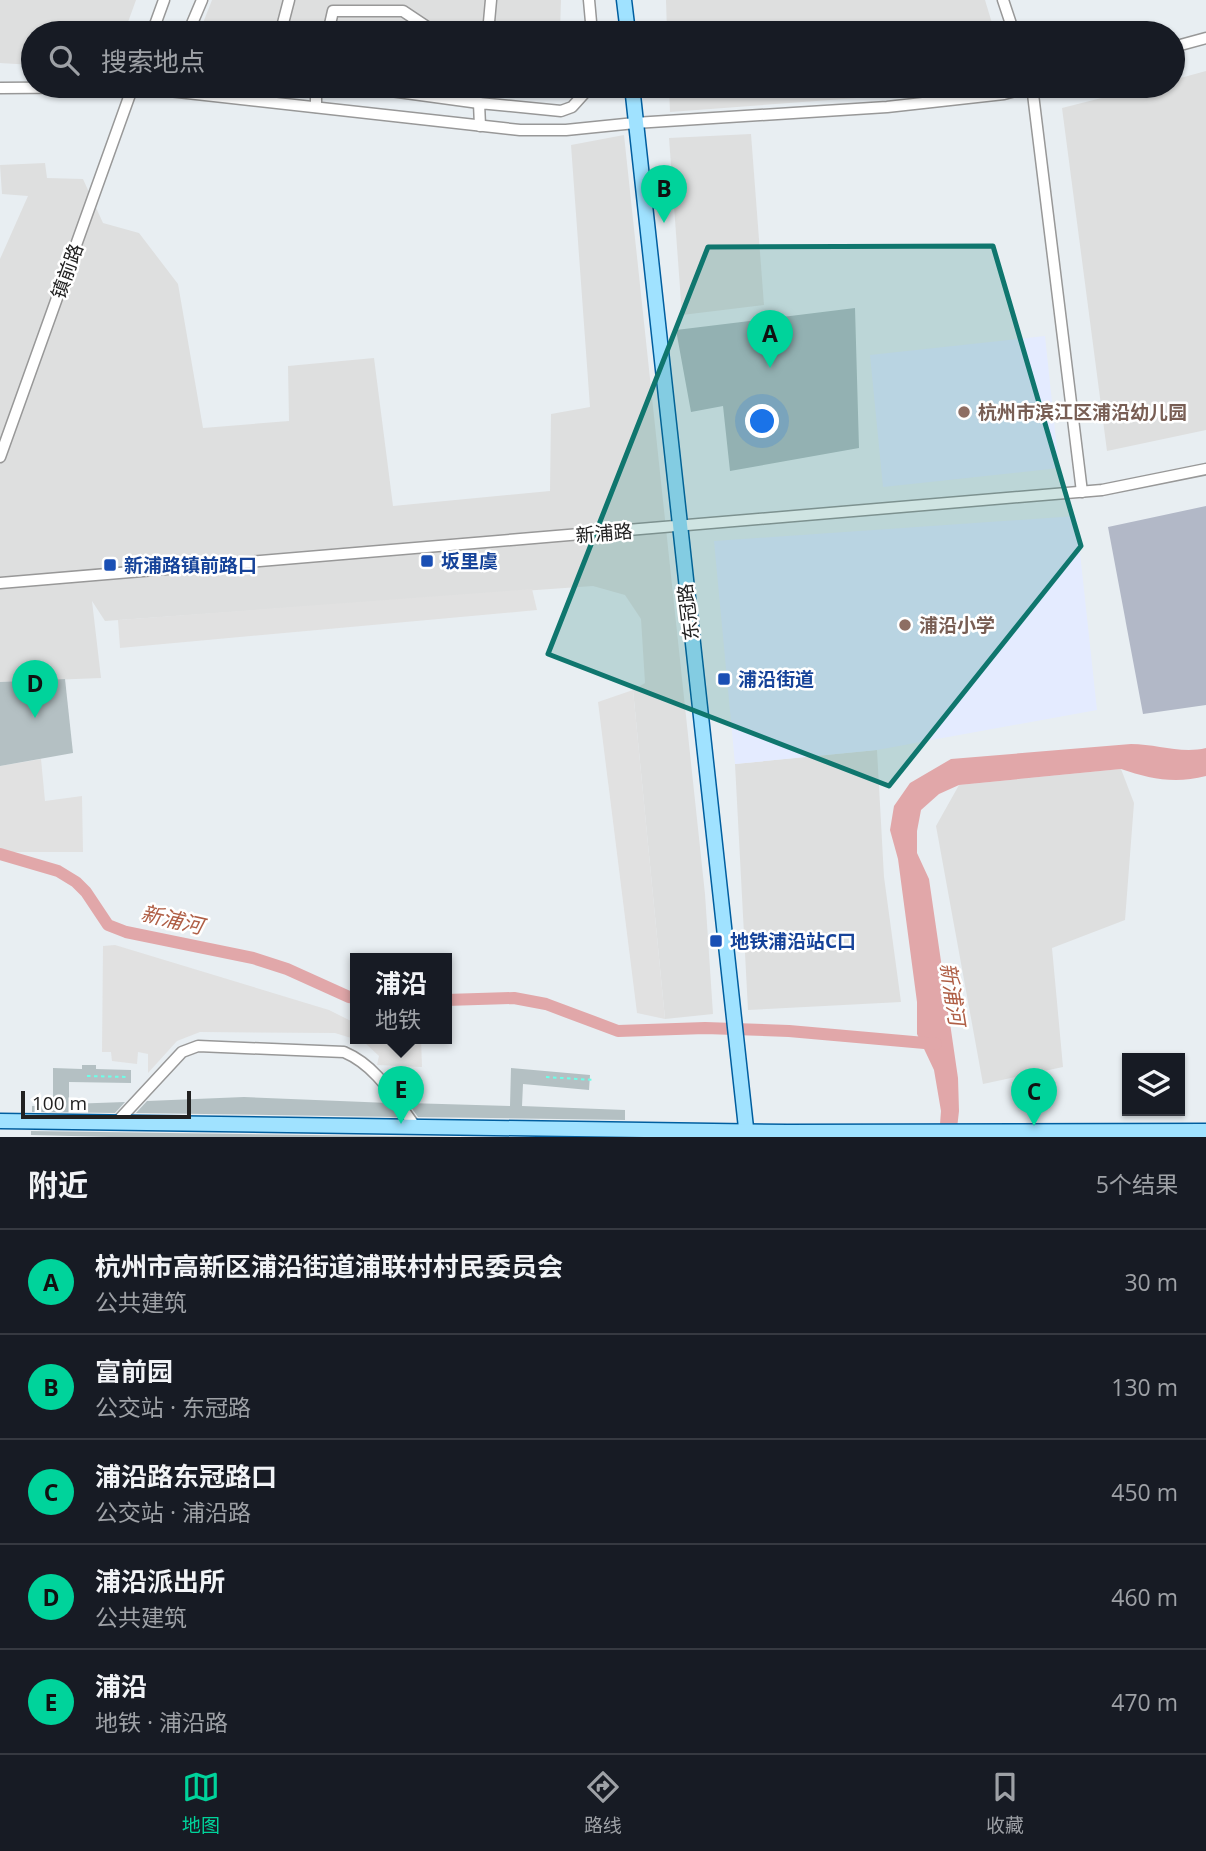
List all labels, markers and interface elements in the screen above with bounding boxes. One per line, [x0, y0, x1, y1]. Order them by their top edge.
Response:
search box [21, 21, 1185, 98]
icon: search [45, 41, 83, 79]
text: 搜索地点 [101, 43, 205, 79]
pin: B [641, 165, 687, 223]
street label: 镇前路 [45, 240, 89, 302]
pin: A [747, 310, 793, 368]
place label: 杭州市滨江区浦沿幼儿园 [978, 399, 1187, 425]
your location [745, 404, 779, 438]
marker: 杭州市滨江区浦沿幼儿园 [956, 404, 972, 420]
street label: 新浦路 [574, 518, 634, 548]
place label: 坂里虞 [441, 548, 498, 574]
place label: 新浦路镇前路口 [124, 552, 257, 578]
marker: 坂里虞 [419, 553, 435, 569]
marker: 新浦路镇前路口 [102, 557, 118, 573]
street label: 东冠路 [672, 582, 704, 642]
place label: 浦沿小学 [919, 612, 995, 638]
marker: 浦沿小学 [897, 617, 913, 633]
pin: D [12, 660, 58, 718]
place label: 浦沿街道 [738, 666, 814, 692]
marker: 浦沿街道 [716, 671, 732, 687]
water label: 新浦河 [138, 898, 210, 941]
place label: 地铁浦沿站C口 [730, 928, 856, 954]
marker: 地铁浦沿站C口 [708, 933, 724, 949]
popup [350, 953, 452, 1044]
water label: 新浦河 [934, 961, 972, 1031]
text: 浦沿 [375, 965, 427, 1001]
text: 地铁 [375, 1003, 421, 1035]
map controls [1122, 1053, 1185, 1116]
button: layers [1122, 1053, 1185, 1116]
pin: E [378, 1066, 424, 1124]
pin: C [1011, 1068, 1057, 1126]
scale bar [21, 1088, 191, 1120]
text: 100 m [32, 1090, 87, 1116]
text: 附近 [28, 1164, 88, 1205]
text: 5个结果 [1096, 1168, 1178, 1200]
text: 杭州市高新区浦沿街道浦联村村民委员会 [95, 1248, 563, 1284]
text: A [43, 1266, 59, 1298]
text: 30 m [1124, 1266, 1178, 1298]
text: 公共建筑 [95, 1286, 187, 1318]
text: 富前园 [95, 1353, 173, 1389]
text: B [43, 1371, 59, 1403]
text: 130 m [1111, 1371, 1178, 1403]
text: 公交站 · 东冠路 [95, 1391, 251, 1423]
text: 浦沿路东冠路口 [95, 1458, 277, 1494]
text: C [44, 1476, 58, 1508]
text: 450 m [1111, 1476, 1178, 1508]
text: 公交站 · 浦沿路 [95, 1496, 251, 1528]
text: 浦沿派出所 [95, 1563, 225, 1599]
text: D [42, 1581, 60, 1613]
text: 460 m [1111, 1581, 1178, 1613]
text: 公共建筑 [95, 1601, 187, 1633]
text: 浦沿 [95, 1668, 147, 1704]
text: E [45, 1686, 57, 1718]
text: 470 m [1111, 1686, 1178, 1718]
text: 地铁 · 浦沿路 [95, 1706, 228, 1738]
tab: 地图 [182, 1768, 220, 1838]
tab: 路线 [584, 1768, 622, 1838]
tab: 收藏 [986, 1768, 1024, 1838]

